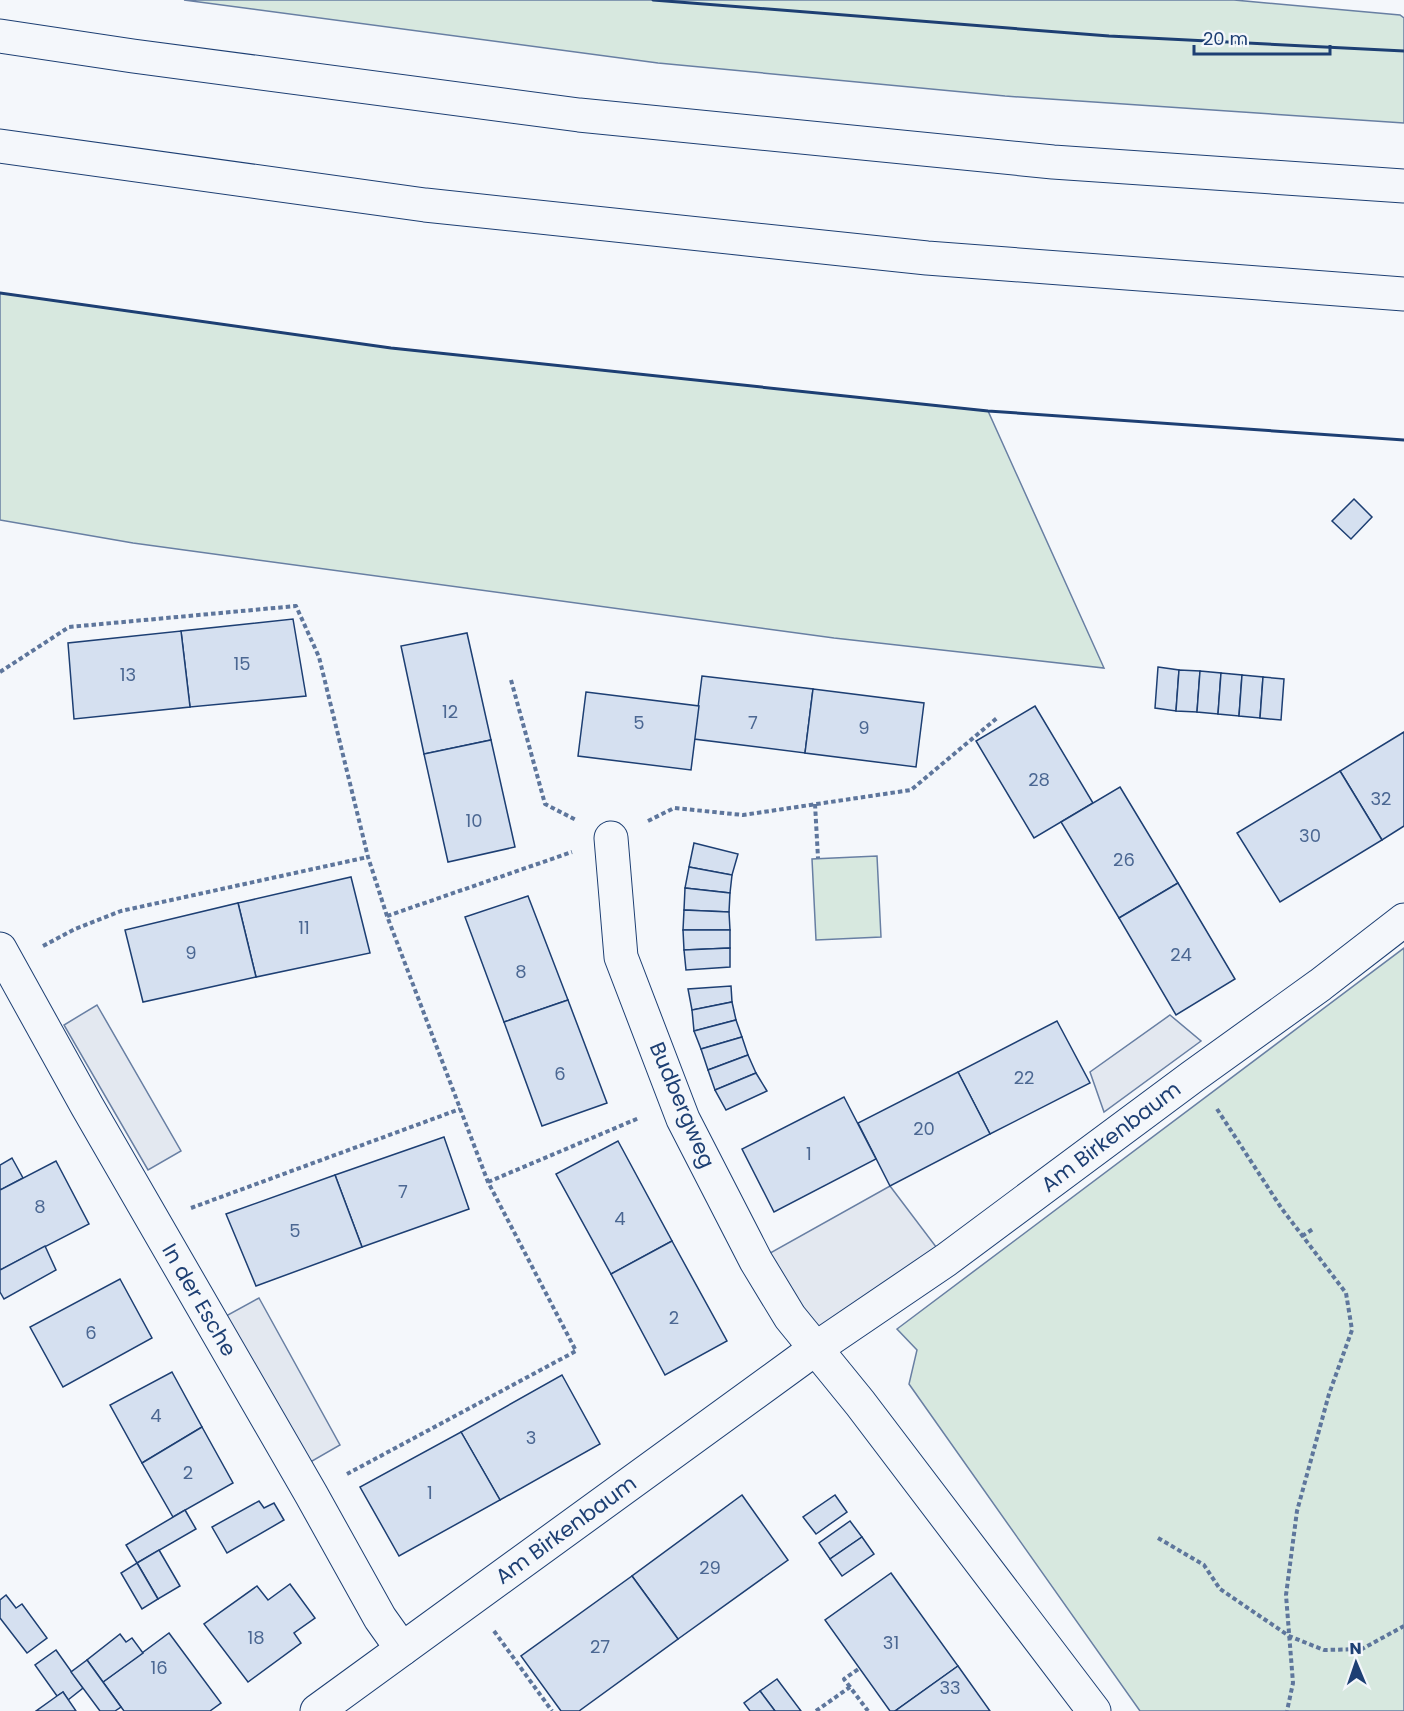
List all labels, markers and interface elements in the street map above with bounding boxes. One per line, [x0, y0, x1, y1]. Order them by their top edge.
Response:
scale bar [1194, 18, 1330, 56]
text: 20 m [1203, 26, 1248, 51]
house number: 15 [233, 651, 251, 676]
house number: 13 [120, 662, 136, 687]
house number: 12 [442, 699, 458, 724]
house number: 5 [633, 710, 645, 735]
house number: 7 [748, 710, 758, 735]
house number: 9 [858, 715, 870, 740]
house number: 28 [1028, 767, 1050, 792]
house number: 32 [1371, 786, 1391, 811]
house number: 10 [465, 808, 483, 833]
house number: 30 [1299, 823, 1321, 848]
house number: 26 [1113, 847, 1135, 872]
house number: 11 [298, 915, 310, 940]
house number: 9 [185, 940, 197, 965]
house number: 24 [1170, 942, 1192, 967]
house number: 8 [515, 959, 527, 984]
street label: Budbergweg [643, 1037, 722, 1172]
house number: 6 [554, 1061, 566, 1086]
house number: 22 [1014, 1065, 1034, 1090]
street label: Am Birkenbaum [1035, 1074, 1187, 1199]
house number: 20 [913, 1116, 935, 1141]
house number: 1 [806, 1141, 812, 1166]
house number: 7 [398, 1179, 408, 1204]
house number: 8 [34, 1194, 46, 1219]
house number: 4 [614, 1206, 626, 1231]
house number: 5 [289, 1218, 301, 1243]
street label: In der Esche [155, 1238, 243, 1361]
house number: 2 [669, 1305, 679, 1330]
house number: 6 [85, 1320, 97, 1345]
house number: 4 [150, 1403, 162, 1428]
house number: 3 [526, 1425, 536, 1450]
house number: 2 [183, 1460, 193, 1485]
street label: Am Birkenbaum [489, 1468, 642, 1591]
house number: 1 [427, 1480, 433, 1505]
house number: 29 [699, 1555, 721, 1580]
house number: 18 [247, 1625, 265, 1650]
house number: 31 [883, 1630, 899, 1655]
north arrow [1326, 1633, 1386, 1693]
house number: 27 [590, 1634, 610, 1659]
text: N [1349, 1637, 1362, 1660]
house number: 16 [150, 1655, 168, 1680]
house number: 33 [939, 1675, 961, 1700]

